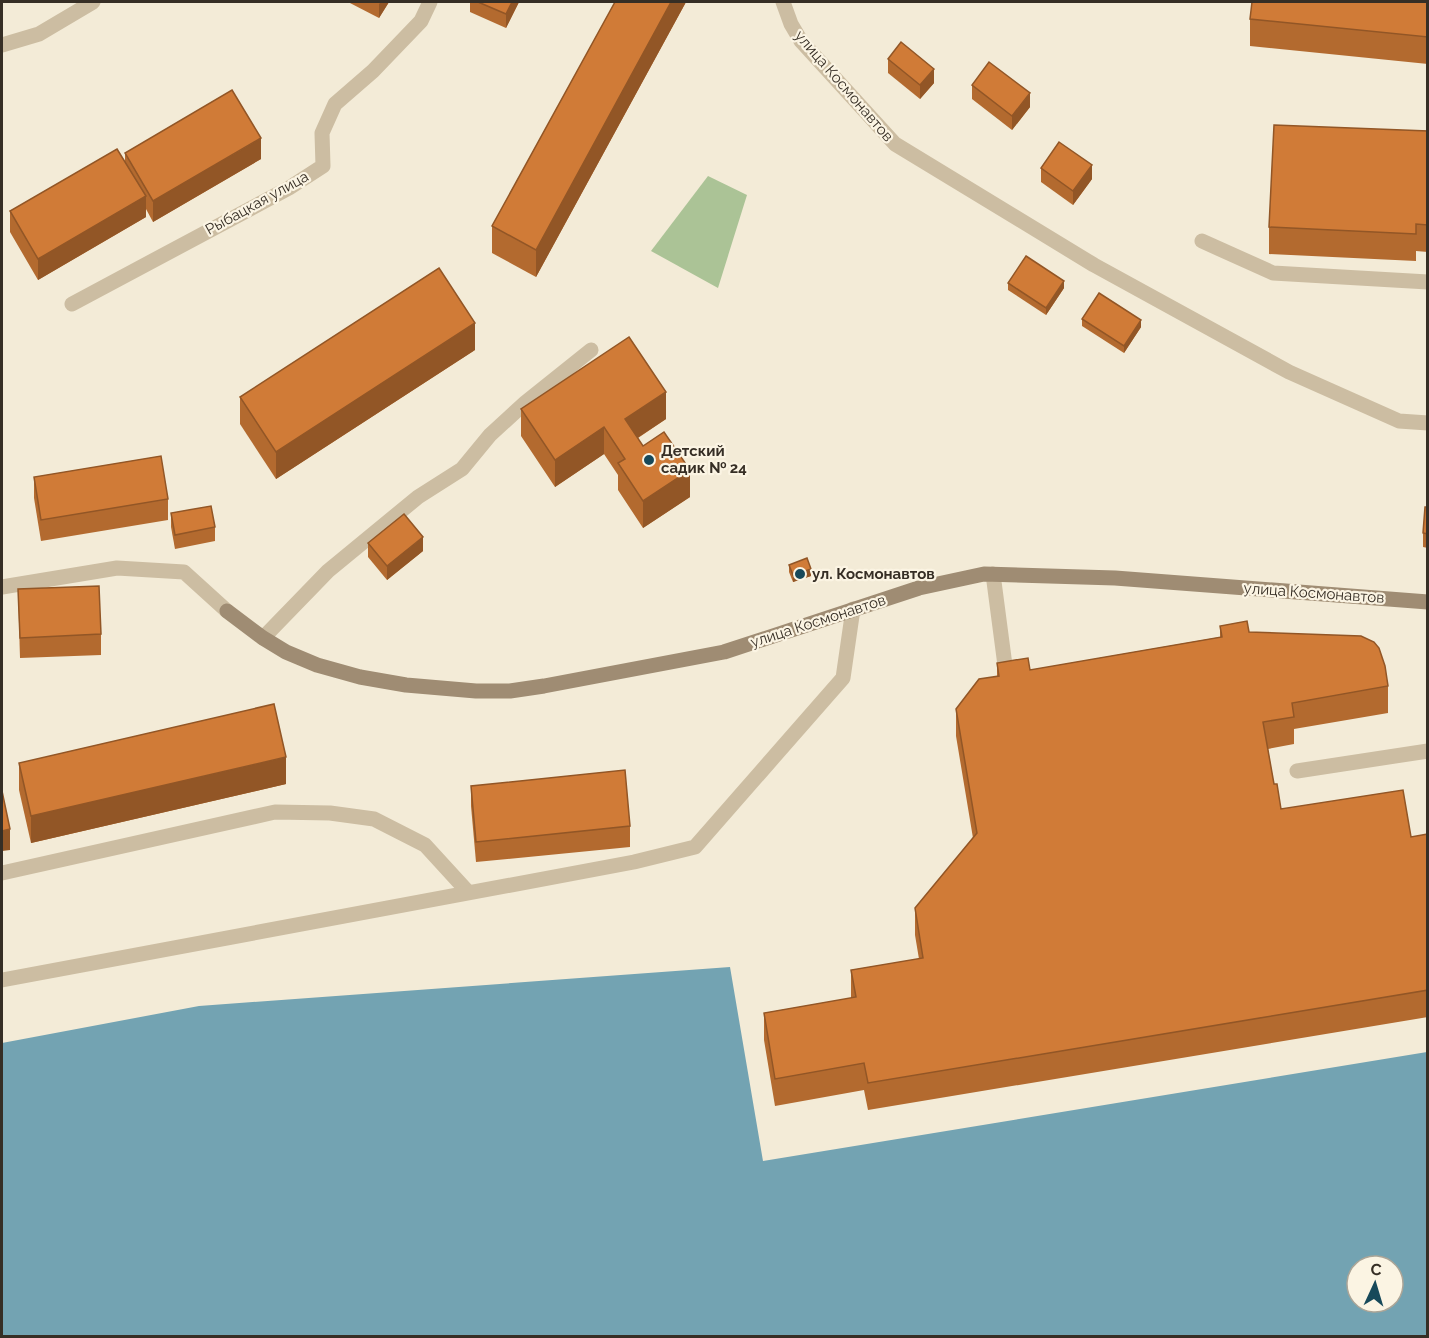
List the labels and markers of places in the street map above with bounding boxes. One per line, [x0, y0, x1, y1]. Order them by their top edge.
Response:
place label: Детский садик № 24 [661, 442, 747, 477]
marker: Детский садик № 24 [642, 453, 656, 467]
place label: ул. Космонавтов [812, 565, 935, 583]
marker: ул. Космонавтов [793, 567, 807, 581]

